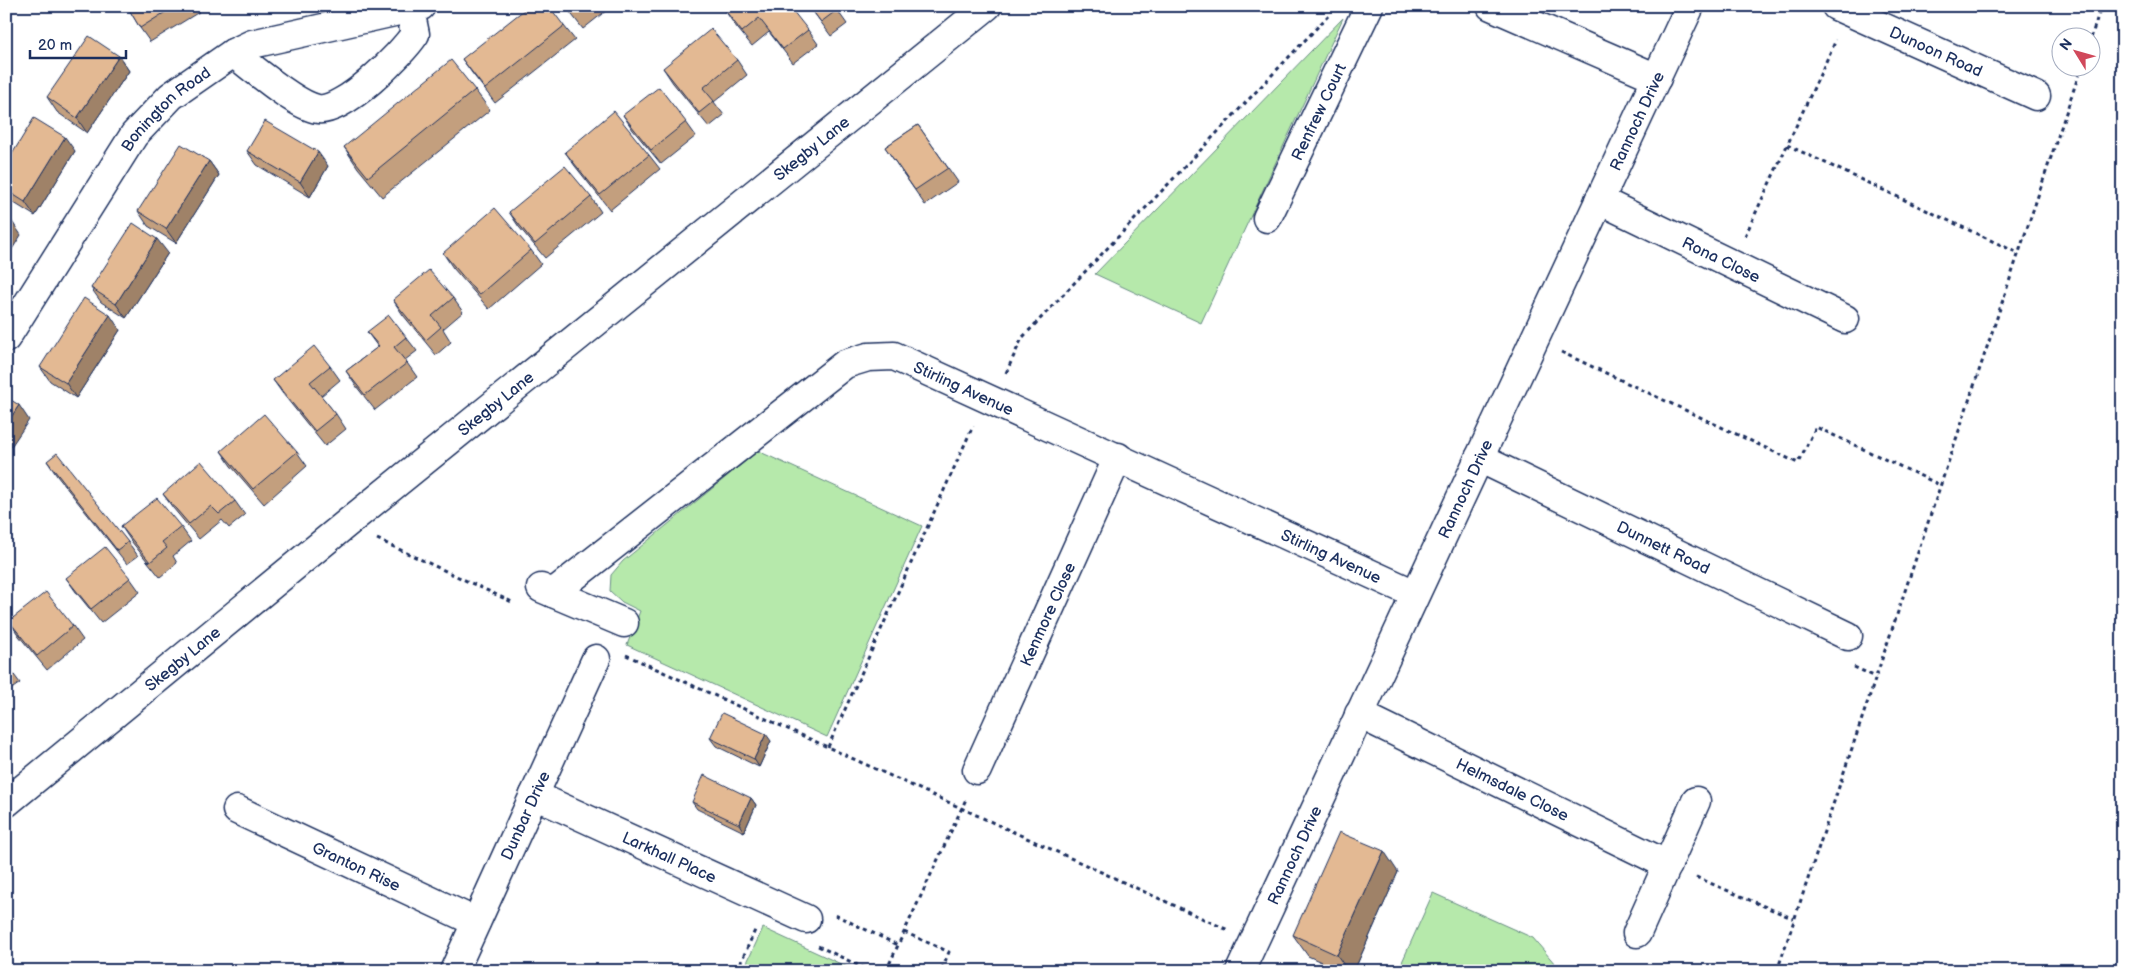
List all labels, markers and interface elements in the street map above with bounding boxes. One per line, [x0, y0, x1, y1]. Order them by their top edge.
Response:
street label: Dunoon Road [1886, 23, 1985, 82]
scale bar [30, 28, 126, 60]
north arrow [2052, 28, 2102, 78]
text: N [2056, 35, 2076, 54]
text: 20 m [38, 36, 72, 55]
street label: Renfrew Court [1288, 61, 1351, 164]
street label: Bonington Road [118, 63, 215, 156]
street label: Rannoch Drive [1607, 69, 1669, 174]
street label: Skegby Lane [771, 113, 854, 185]
street label: Rona Close [1679, 234, 1763, 288]
street label: Stirling Avenue [910, 358, 1017, 421]
street label: Skegby Lane [455, 368, 538, 441]
street label: Rannoch Drive [1435, 437, 1498, 542]
street label: Dunnett Road [1613, 518, 1713, 579]
street label: Stirling Avenue [1278, 526, 1384, 588]
street label: Kenmore Close [1017, 559, 1080, 670]
street label: Skegby Lane [142, 623, 225, 696]
street label: Helmsdale Close [1453, 755, 1572, 826]
street label: Dunbar Drive [498, 768, 555, 863]
street label: Rannoch Drive [1264, 803, 1327, 908]
street label: Larkhall Place [619, 828, 720, 888]
street label: Granton Rise [309, 839, 403, 896]

